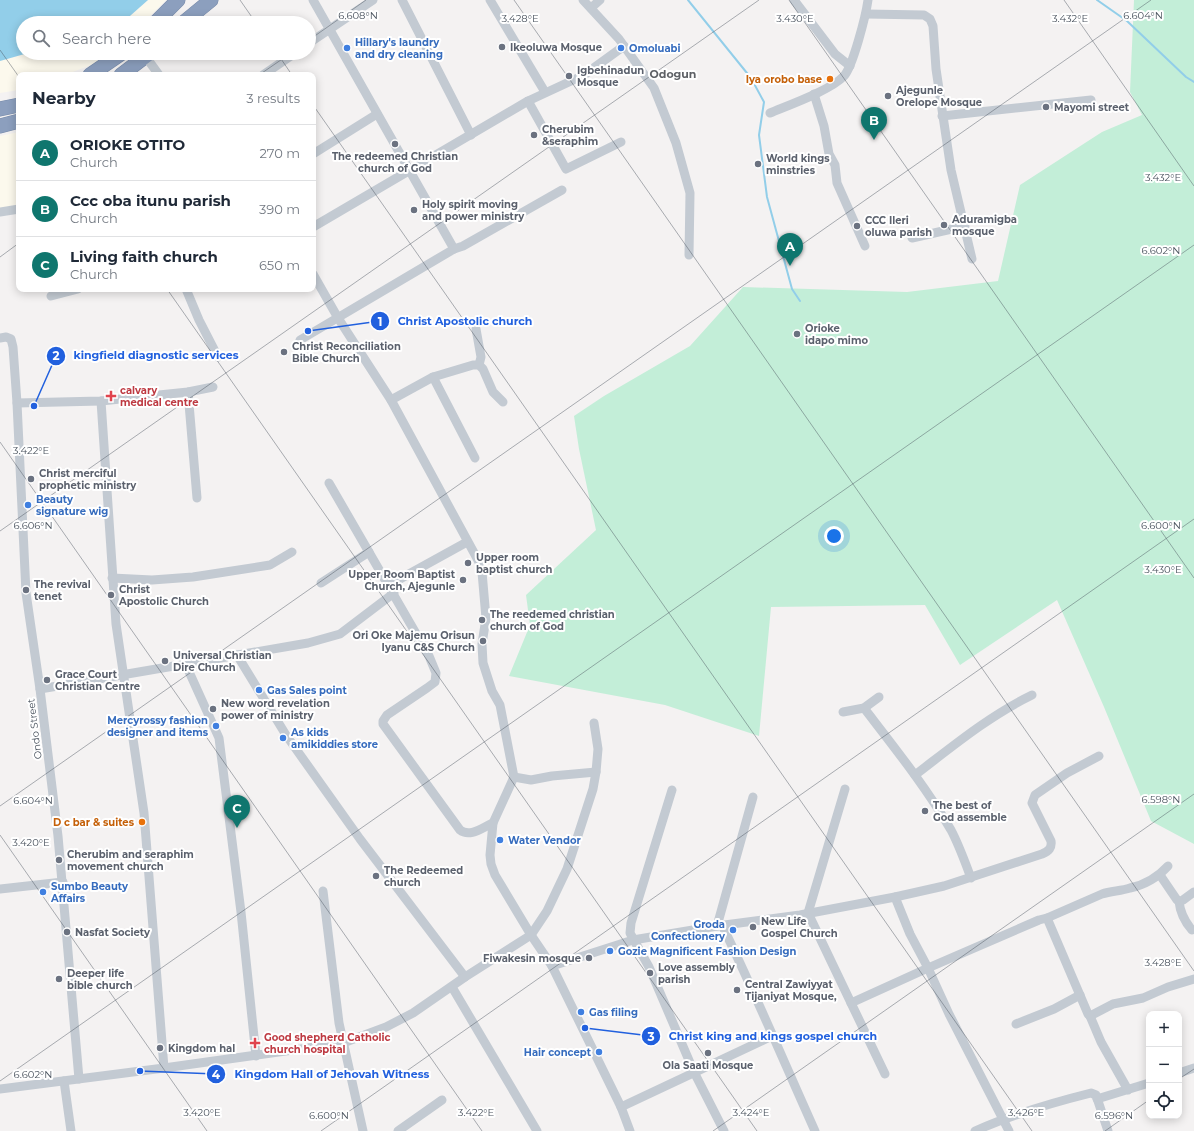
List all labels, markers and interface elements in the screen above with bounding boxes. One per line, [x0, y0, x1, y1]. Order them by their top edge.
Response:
text: 6.608°N [338, 9, 378, 22]
text: 6.604°N [1123, 9, 1163, 22]
text: 3.428°E [501, 12, 539, 25]
text: 3.430°E [776, 12, 814, 25]
text: 3.432°E [1052, 12, 1088, 25]
search box [16, 16, 316, 60]
icon: search [30, 27, 52, 49]
text: Search here [62, 29, 151, 48]
place label: Hillary's laundry and dry cleaning [355, 36, 443, 61]
place label: Ikeoluwa Mosque [510, 41, 602, 54]
marker: Ikeoluwa Mosque [497, 42, 507, 52]
place label: Omoluabi [629, 42, 680, 55]
marker: Hillary's laundry and dry cleaning [342, 43, 352, 53]
marker: Omoluabi [616, 43, 626, 53]
place label: Igbehinadun Mosque [577, 64, 644, 89]
district label: Odogun [650, 67, 696, 81]
marker: Igbehinadun Mosque [564, 71, 574, 81]
place label: Iya orobo base [746, 73, 822, 86]
marker: Iya orobo base [825, 74, 835, 84]
place label: Ajegunle Orelope Mosque [895, 84, 982, 109]
text: Nearby [32, 88, 96, 108]
text: 3 results [246, 90, 300, 106]
marker: Ajegunle Orelope Mosque [883, 91, 893, 101]
place label: Mayomi street [1054, 101, 1130, 114]
marker: Mayomi street [1041, 102, 1051, 112]
pin: B [861, 107, 887, 140]
place label: Cherubim &seraphim [542, 123, 598, 148]
marker: Cherubim &seraphim [529, 130, 539, 140]
text: ORIOKE OTITO [70, 135, 185, 154]
marker: The redeemed Christian church of God [390, 139, 400, 149]
text: A [40, 145, 50, 161]
text: 270 m [259, 145, 300, 161]
place label: The redeemed Christian church of God [332, 150, 458, 175]
place label: World kings minstries [766, 152, 830, 177]
text: Church [70, 154, 118, 170]
marker: World kings minstries [753, 159, 763, 169]
text: 3.432°E [1145, 171, 1181, 184]
text: Ccc oba itunu parish [70, 191, 231, 210]
place label: Holy spirit moving and power ministry [422, 198, 525, 223]
text: B [40, 201, 50, 217]
text: 390 m [259, 201, 300, 217]
marker: Holy spirit moving and power ministry [409, 205, 419, 215]
text: Church [70, 210, 118, 226]
place label: Aduramigba mosque [951, 213, 1017, 238]
place label: CCC Ileri oluwa parish [865, 214, 932, 239]
marker: Aduramigba mosque [939, 220, 949, 230]
marker: CCC Ileri oluwa parish [852, 221, 862, 231]
pin: A [777, 233, 803, 266]
text: 6.602°N [1142, 244, 1180, 257]
text: Living faith church [70, 247, 218, 266]
text: C [40, 257, 50, 273]
text: 650 m [259, 257, 300, 273]
text: Church [70, 266, 118, 282]
callout: Christ Apostolic church [370, 310, 540, 333]
text: 1 [378, 314, 382, 329]
text: Christ Apostolic church [398, 314, 532, 328]
place label: Orioke idapo mimo [805, 322, 868, 347]
marker: Orioke idapo mimo [792, 329, 802, 339]
place label: Christ Reconciliation Bible Church [292, 340, 401, 365]
callout: kingfield diagnostic services [46, 344, 247, 367]
marker: Christ Reconciliation Bible Church [279, 347, 289, 357]
text: 2 [52, 348, 60, 363]
text: kingfield diagnostic services [73, 348, 239, 362]
place label: calvary medical centre [120, 384, 199, 409]
marker: calvary medical centre [105, 390, 117, 402]
text: 3.422°E [13, 444, 50, 457]
place label: Christ merciful prophetic ministry [39, 467, 137, 492]
marker: Christ merciful prophetic ministry [26, 474, 36, 484]
place label: Beauty signature wig [36, 493, 108, 518]
marker: Beauty signature wig [23, 500, 33, 510]
text: 6.606°N [13, 519, 53, 532]
text: 6.600°N [1141, 519, 1181, 532]
your location [824, 526, 844, 546]
place label: Upper room baptist church [476, 551, 552, 576]
marker: Upper room baptist church [463, 558, 473, 568]
text: 3.430°E [1144, 563, 1182, 576]
place label: Upper Room Baptist Church, Ajegunle [348, 568, 456, 593]
marker: Upper Room Baptist Church, Ajegunle [458, 575, 468, 585]
place label: The revival tenet [34, 578, 91, 603]
place label: Christ Apostolic Church [118, 583, 209, 608]
marker: The revival tenet [21, 585, 31, 595]
marker: Christ Apostolic Church [106, 590, 116, 600]
place label: The reedemed christian church of God [490, 608, 615, 633]
marker: The reedemed christian church of God [477, 615, 487, 625]
place label: Ori Oke Majemu Orisun Iyanu C&S Church [352, 629, 475, 654]
marker: Ori Oke Majemu Orisun Iyanu C&S Church [478, 636, 488, 646]
place label: Universal Christian Dire Church [173, 649, 272, 674]
marker: Universal Christian Dire Church [160, 656, 170, 666]
place label: Grace Court Christian Centre [55, 668, 140, 693]
marker: Grace Court Christian Centre [42, 675, 52, 685]
place label: Gas Sales point [267, 684, 347, 697]
marker: Gas Sales point [254, 685, 264, 695]
place label: New word revelation power of ministry [221, 697, 330, 722]
street label: Ondo Street [24, 698, 45, 760]
marker: New word revelation power of ministry [208, 704, 218, 714]
place label: Mercyrossy fashion designer and items [107, 714, 209, 739]
marker: Mercyrossy fashion designer and items [211, 721, 221, 731]
place label: As kids amikiddies store [290, 726, 378, 751]
marker: As kids amikiddies store [278, 733, 288, 743]
text: 6.598°N [1142, 793, 1180, 806]
text: 6.604°N [13, 794, 53, 807]
pin: C [224, 795, 250, 828]
place label: The best of God assemble [933, 799, 1007, 824]
marker: The best of God assemble [920, 806, 930, 816]
place label: D c bar & suites [53, 816, 135, 829]
marker: D c bar & suites [137, 817, 147, 827]
place label: Water Vendor [508, 834, 582, 847]
marker: Water Vendor [495, 835, 505, 845]
text: 3.420°E [12, 836, 50, 849]
place label: Cherubim and seraphim movement church [67, 848, 194, 873]
marker: Cherubim and seraphim movement church [54, 855, 64, 865]
place label: The Redeemed church [384, 864, 463, 889]
marker: The Redeemed church [371, 871, 381, 881]
place label: Sumbo Beauty Affairs [50, 880, 129, 905]
marker: Sumbo Beauty Affairs [38, 887, 48, 897]
place label: New Life Gospel Church [761, 915, 838, 940]
place label: Groda Confectionery [651, 918, 726, 943]
marker: New Life Gospel Church [748, 922, 758, 932]
marker: Groda Confectionery [728, 925, 738, 935]
place label: Nasfat Society [75, 926, 151, 939]
marker: Nasfat Society [62, 927, 72, 937]
place label: Gozie Magnificent Fashion Design [618, 945, 796, 958]
marker: Gozie Magnificent Fashion Design [605, 946, 615, 956]
place label: Fiwakesin mosque [483, 952, 581, 965]
marker: Fiwakesin mosque [584, 953, 594, 963]
text: 3.428°E [1144, 956, 1182, 969]
place label: Love assembly parish [658, 961, 736, 986]
place label: Deeper life bible church [67, 967, 133, 992]
marker: Love assembly parish [645, 968, 655, 978]
marker: Deeper life bible church [54, 974, 64, 984]
place label: Central Zawiyyat Tijaniyat Mosque, [745, 978, 837, 1003]
marker: Central Zawiyyat Tijaniyat Mosque, [732, 985, 742, 995]
place label: Gas filing [589, 1006, 638, 1019]
marker: Gas filing [576, 1007, 586, 1017]
map controls [1146, 1011, 1182, 1119]
button: + [1146, 1011, 1182, 1047]
callout: Christ king and kings gospel church [641, 1025, 885, 1048]
text: 3 [646, 1029, 655, 1044]
text: Christ king and kings gospel church [669, 1029, 877, 1043]
place label: Good shepherd Catholic church hospital [264, 1031, 391, 1056]
marker: Good shepherd Catholic church hospital [249, 1037, 261, 1049]
place label: Kingdom hal [168, 1042, 235, 1055]
marker: Kingdom hal [155, 1043, 165, 1053]
place label: Hair concept [524, 1046, 592, 1059]
marker: Hair concept [594, 1047, 604, 1057]
button: − [1146, 1047, 1182, 1083]
marker: Ola Saati Mosque [703, 1048, 713, 1058]
place label: Ola Saati Mosque [663, 1059, 753, 1072]
callout: Kingdom Hall of Jehovah Witness [206, 1063, 437, 1086]
text: 4 [212, 1067, 221, 1082]
text: Kingdom Hall of Jehovah Witness [235, 1067, 430, 1081]
text: 6.602°N [14, 1068, 52, 1081]
button: locate [1146, 1083, 1182, 1119]
text: 3.420°E [183, 1106, 221, 1119]
text: 3.422°E [458, 1106, 495, 1119]
text: 3.424°E [733, 1106, 770, 1119]
text: 3.426°E [1008, 1106, 1045, 1119]
text: 6.600°N [309, 1109, 349, 1122]
text: 6.596°N [1095, 1109, 1133, 1122]

